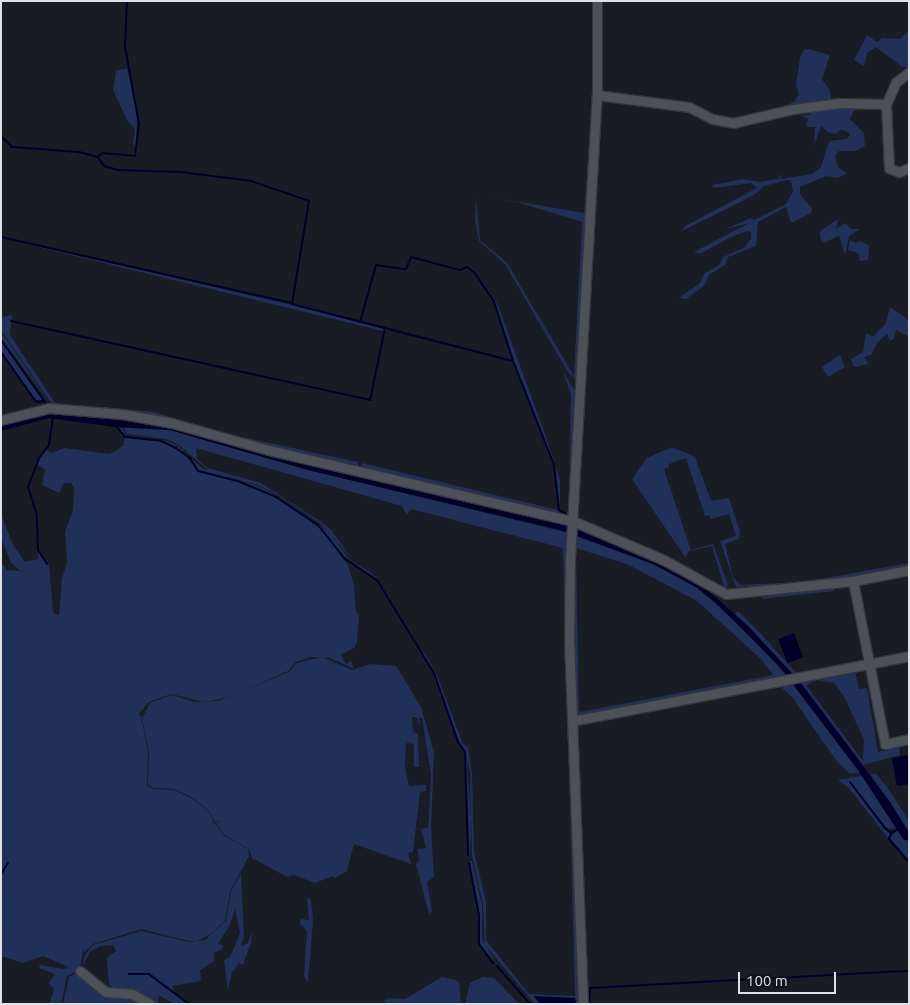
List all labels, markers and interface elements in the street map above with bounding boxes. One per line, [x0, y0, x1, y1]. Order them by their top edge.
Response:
scale bar [740, 962, 838, 994]
text: 100 m [746, 972, 788, 989]

